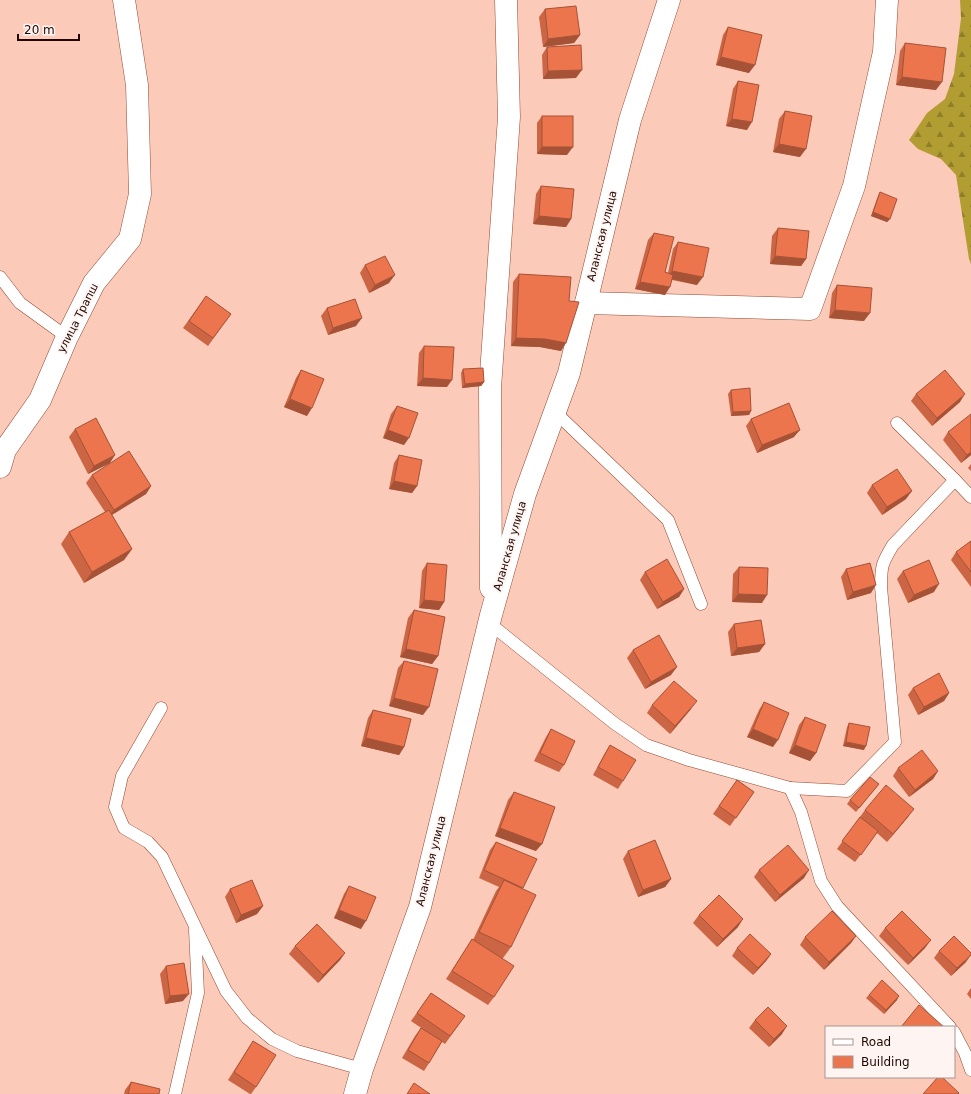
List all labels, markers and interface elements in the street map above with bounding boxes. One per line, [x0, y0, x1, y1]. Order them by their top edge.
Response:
scale bar [18, 16, 79, 42]
text: 20 m [24, 23, 55, 37]
street label: Аланская улица [584, 189, 620, 283]
street label: улица Трапш [55, 281, 101, 355]
street label: Аланская улица [491, 500, 529, 592]
street label: Аланская улица [413, 814, 449, 908]
legend [825, 1026, 955, 1078]
text: Road [861, 1035, 891, 1049]
text: Building [861, 1055, 910, 1069]

